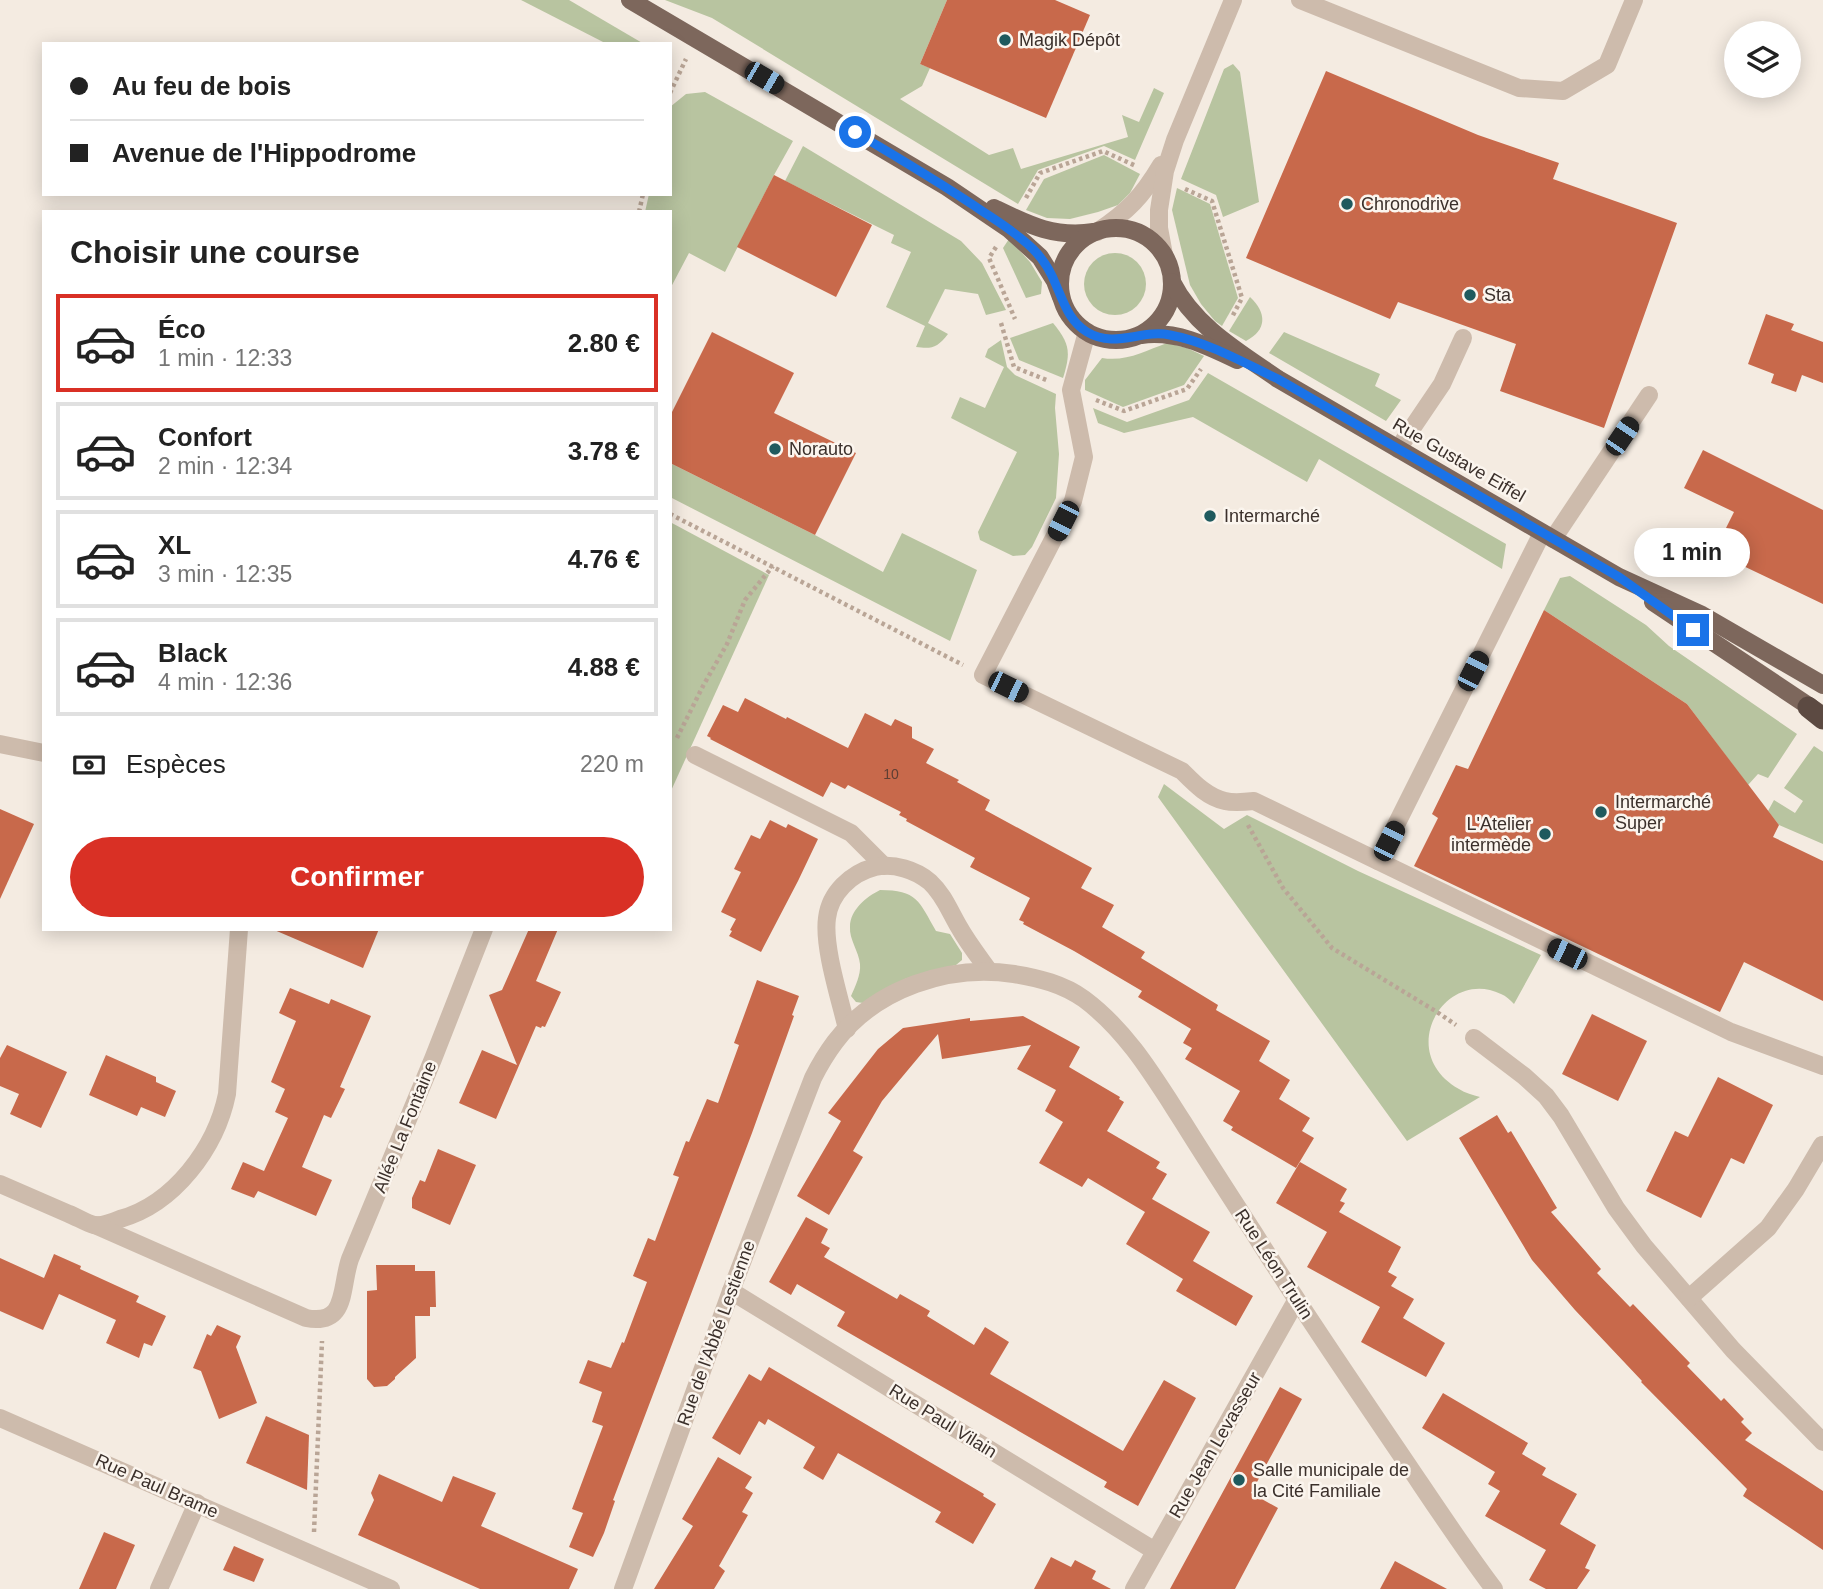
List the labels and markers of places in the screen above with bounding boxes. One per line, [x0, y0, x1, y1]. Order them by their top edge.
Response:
place label: Magik Dépôt [1019, 30, 1120, 50]
marker: Magik Dépôt [997, 32, 1013, 48]
place label: Chronodrive [1361, 194, 1459, 214]
marker: Chronodrive [1339, 196, 1355, 212]
place label: Sta [1484, 285, 1512, 305]
marker: Sta [1462, 287, 1478, 303]
place label: Norauto [789, 439, 853, 459]
marker: Norauto [767, 441, 783, 457]
place label: Intermarché [1224, 506, 1320, 526]
marker: Intermarché [1202, 508, 1218, 524]
place label: Intermarché Super [1615, 792, 1711, 833]
marker: Intermarché Super [1593, 804, 1609, 820]
place label: L'Atelier intermède [1451, 814, 1531, 855]
marker: L'Atelier intermède [1537, 826, 1553, 842]
place label: Salle municipale de la Cité Familiale [1253, 1460, 1409, 1501]
marker: Salle municipale de la Cité Familiale [1231, 1472, 1247, 1488]

